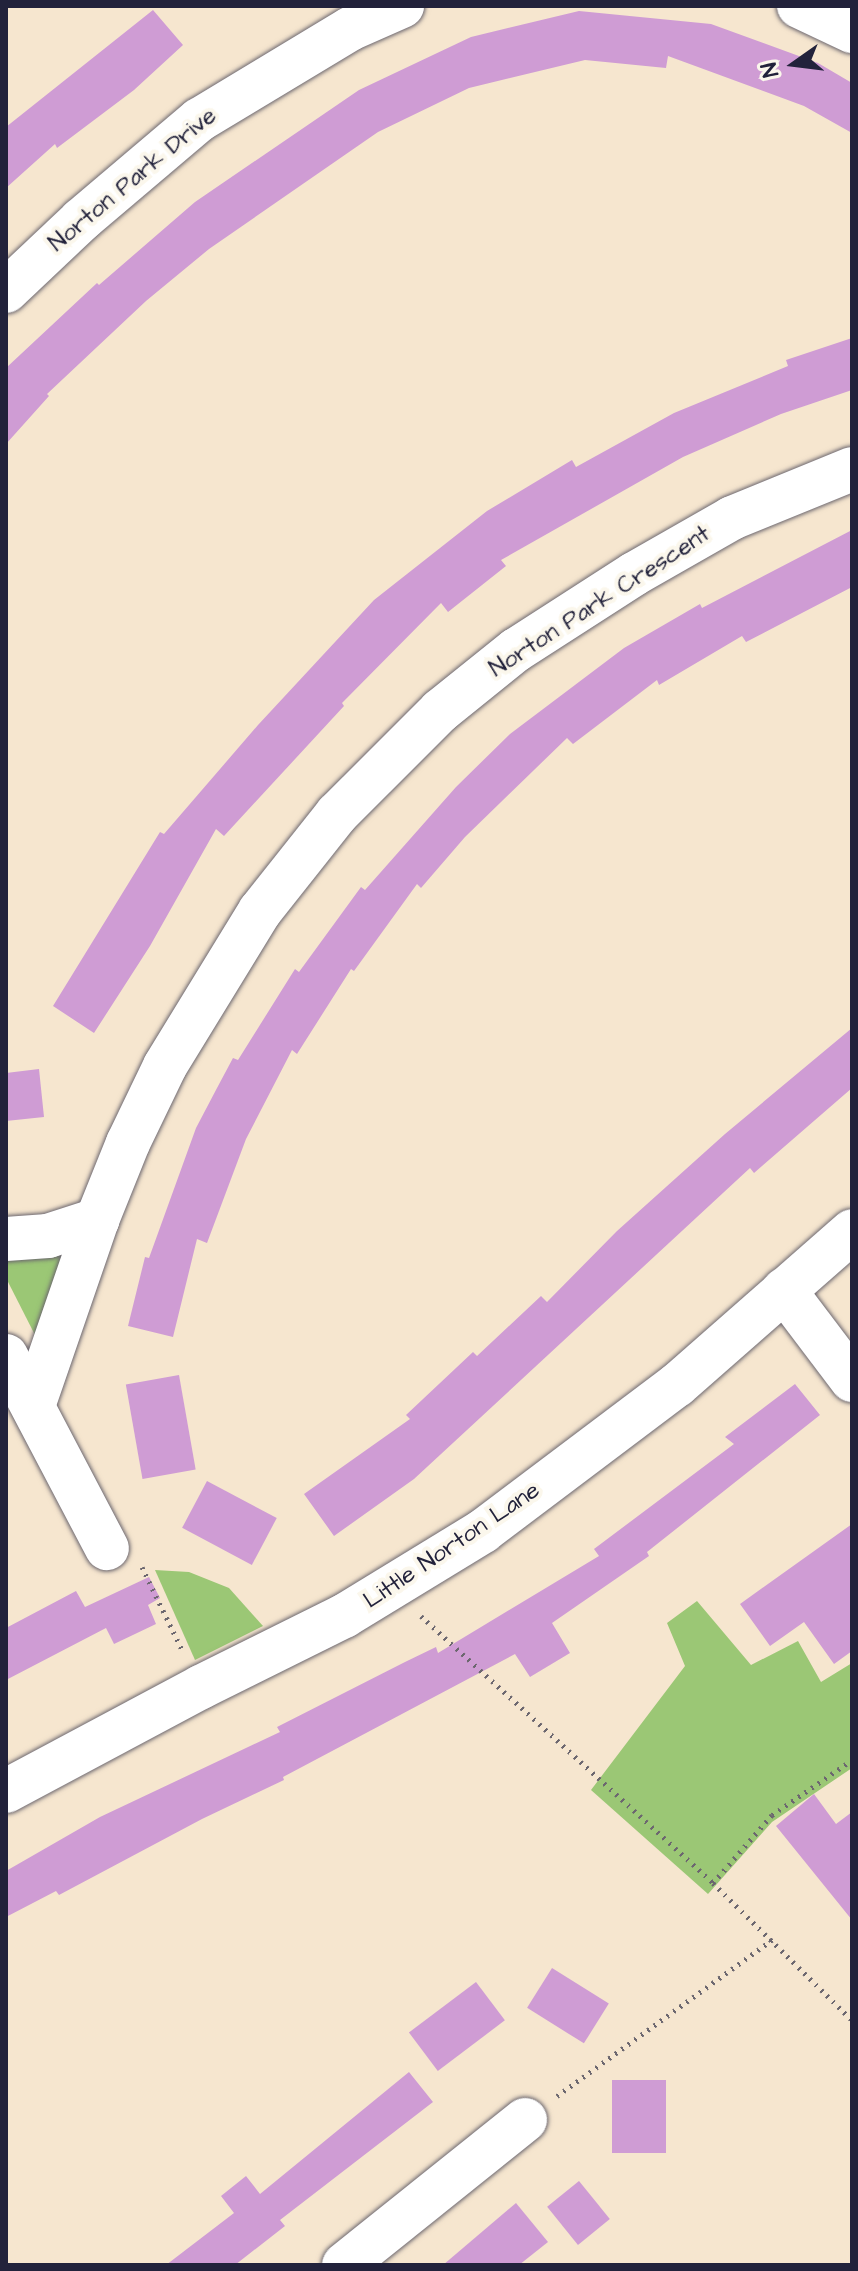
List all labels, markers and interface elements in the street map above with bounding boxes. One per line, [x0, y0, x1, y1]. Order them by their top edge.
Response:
north arrow [754, 24, 834, 104]
text: N [754, 59, 787, 80]
street label: Norton Park Drive [43, 102, 223, 258]
street label: Norton Park Crescent [484, 520, 716, 684]
street label: Little Norton Lane [358, 1476, 546, 1616]

